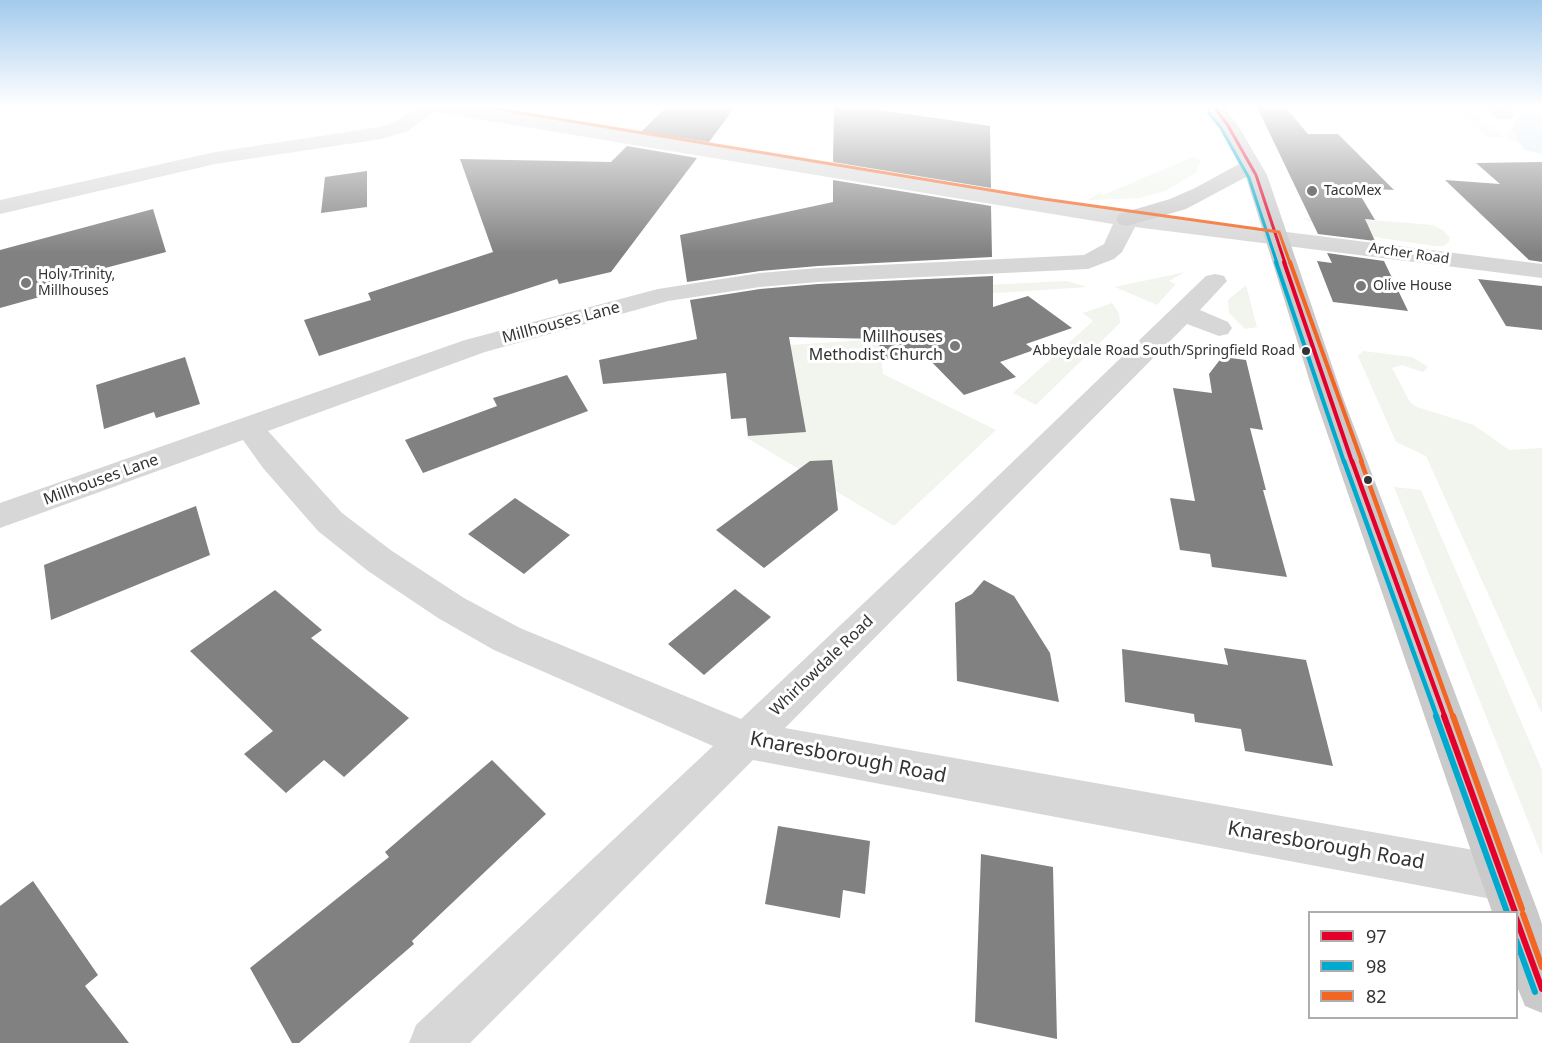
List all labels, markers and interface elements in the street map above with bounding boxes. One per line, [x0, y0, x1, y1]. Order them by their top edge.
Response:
place label: TacoMex [1324, 183, 1381, 199]
marker: TacoMex [1305, 184, 1319, 198]
street label: Archer Road [1368, 240, 1450, 268]
place label: Holy Trinity, Millhouses [38, 267, 115, 300]
marker: Holy Trinity, Millhouses [19, 276, 33, 290]
place label: Olive House [1373, 278, 1452, 294]
marker: Olive House [1354, 279, 1368, 293]
street label: Millhouses Lane [500, 298, 622, 348]
place label: Millhouses Methodist Church [809, 327, 943, 365]
marker: Millhouses Methodist Church [948, 339, 962, 353]
place label: Abbeydale Road South/Springfield Road [1033, 343, 1295, 359]
marker: Abbeydale Road South/Springfield Road [1300, 345, 1312, 357]
street label: Millhouses Lane [41, 450, 161, 510]
unlabelled marker [1362, 474, 1374, 486]
street label: Whirlowdale Road [766, 612, 878, 720]
street label: Knaresborough Road [748, 727, 948, 789]
street label: Knaresborough Road [1226, 817, 1426, 875]
legend [1308, 911, 1518, 1019]
text: 97 [1366, 924, 1387, 948]
text: 98 [1366, 954, 1387, 978]
text: 82 [1366, 984, 1387, 1008]

